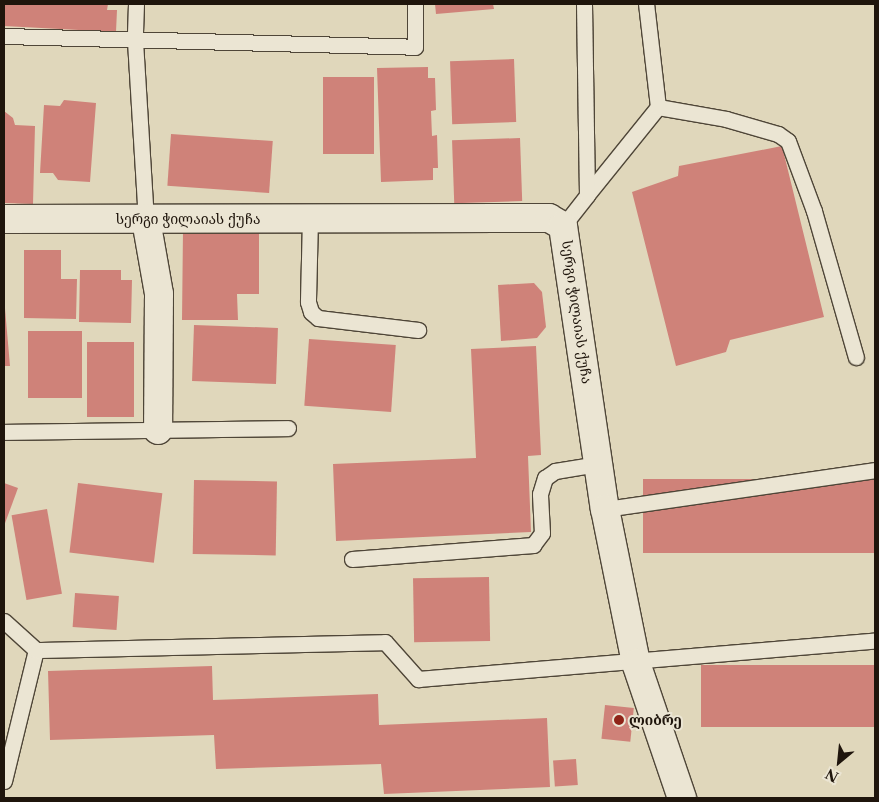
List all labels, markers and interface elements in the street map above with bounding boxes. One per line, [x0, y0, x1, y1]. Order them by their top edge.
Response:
street label: სერგი ჭილაიას ქუჩა [116, 211, 260, 227]
street label: სერგი ჭილაიას ქუჩა [559, 239, 595, 385]
place label: ლიბრე [629, 712, 682, 728]
marker: ლიბრე [613, 714, 625, 726]
north arrow [814, 737, 864, 787]
text: N [822, 764, 842, 786]

